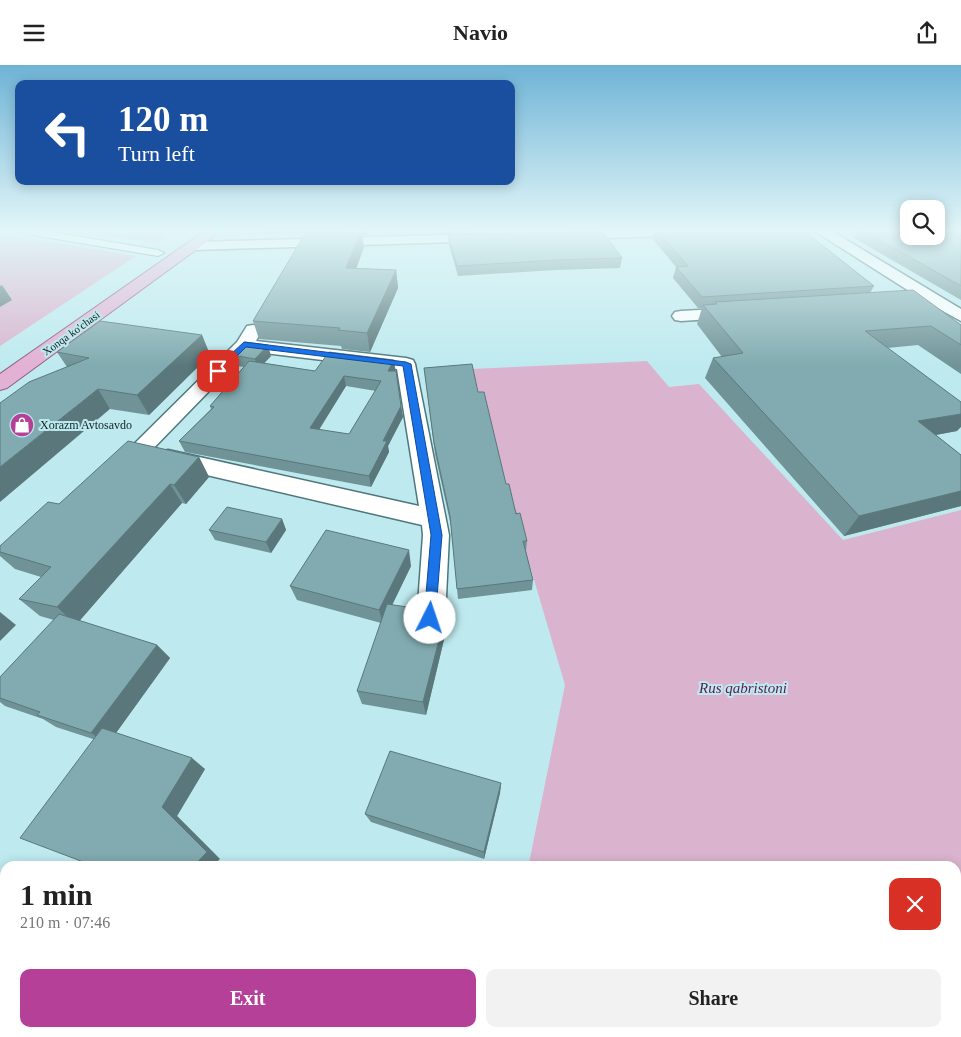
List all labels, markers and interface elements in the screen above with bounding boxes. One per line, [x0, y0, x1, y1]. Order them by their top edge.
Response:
icon: menu [20, 19, 48, 47]
icon: share [913, 19, 941, 47]
text: Navio [453, 20, 508, 45]
icon: left [35, 100, 100, 165]
text: 120 m [118, 100, 208, 139]
text: Turn left [118, 141, 195, 166]
map controls [900, 200, 945, 245]
button: search [900, 200, 945, 245]
street label: Xonqa ko'chasi [40, 308, 102, 358]
pin [197, 350, 239, 392]
icon: arrive [204, 357, 232, 385]
shop icon: Xorazm Avtosavdo [9, 412, 35, 438]
place label: Xorazm Avtosavdo [40, 418, 132, 432]
position arrow [403, 591, 455, 643]
park label: Rus qabristoni [698, 680, 787, 696]
text: 1 min [20, 878, 93, 911]
button: close [889, 878, 941, 930]
text: 210 m · 07:46 [20, 914, 110, 931]
button: Exit [20, 969, 476, 1027]
button: Share [486, 969, 941, 1027]

